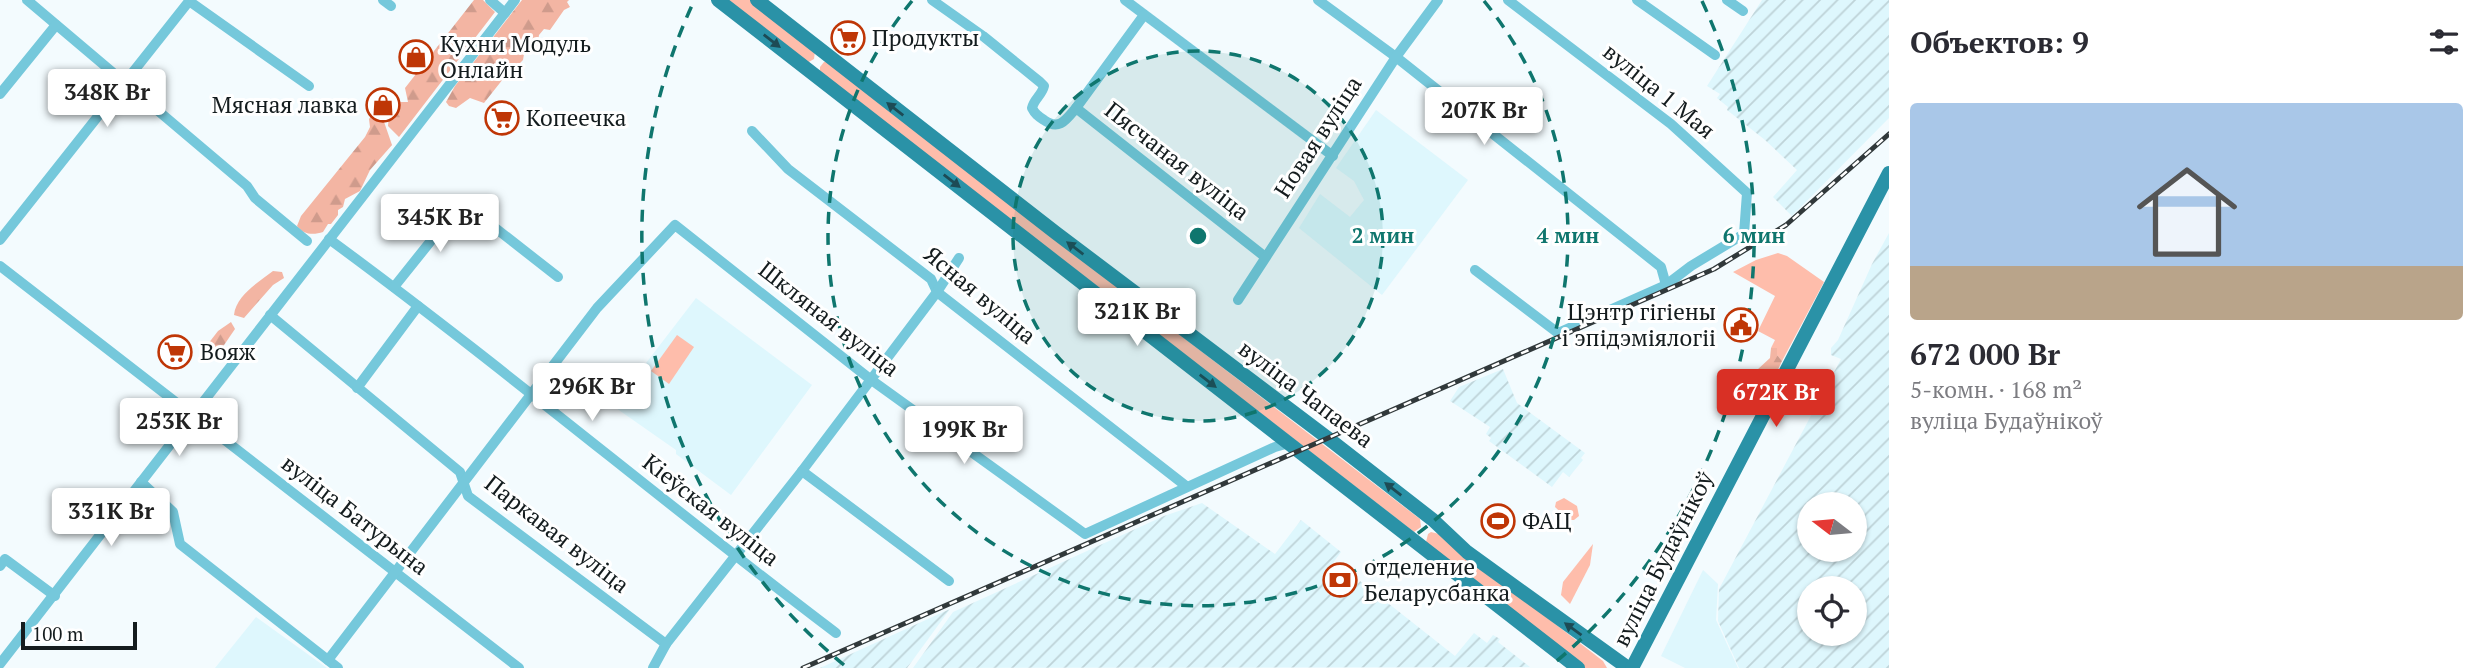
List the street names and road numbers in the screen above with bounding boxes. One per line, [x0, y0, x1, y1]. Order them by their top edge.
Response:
street label: вуліца 1 Мая [1597, 36, 1722, 145]
street label: Новая вуліца [1267, 70, 1369, 204]
street label: Пясчаная вуліца [1099, 94, 1256, 227]
street label: Ясная вуліца [918, 239, 1043, 351]
street label: Шкляная вуліца [753, 254, 906, 384]
street label: вуліца Чапаева [1233, 333, 1380, 455]
street label: Кіеўская вуліца [637, 447, 786, 573]
street label: вуліца Батурына [276, 448, 435, 582]
street label: вуліца Будаўнікоў [1605, 466, 1720, 652]
street label: Паркавая вуліца [479, 467, 636, 600]

